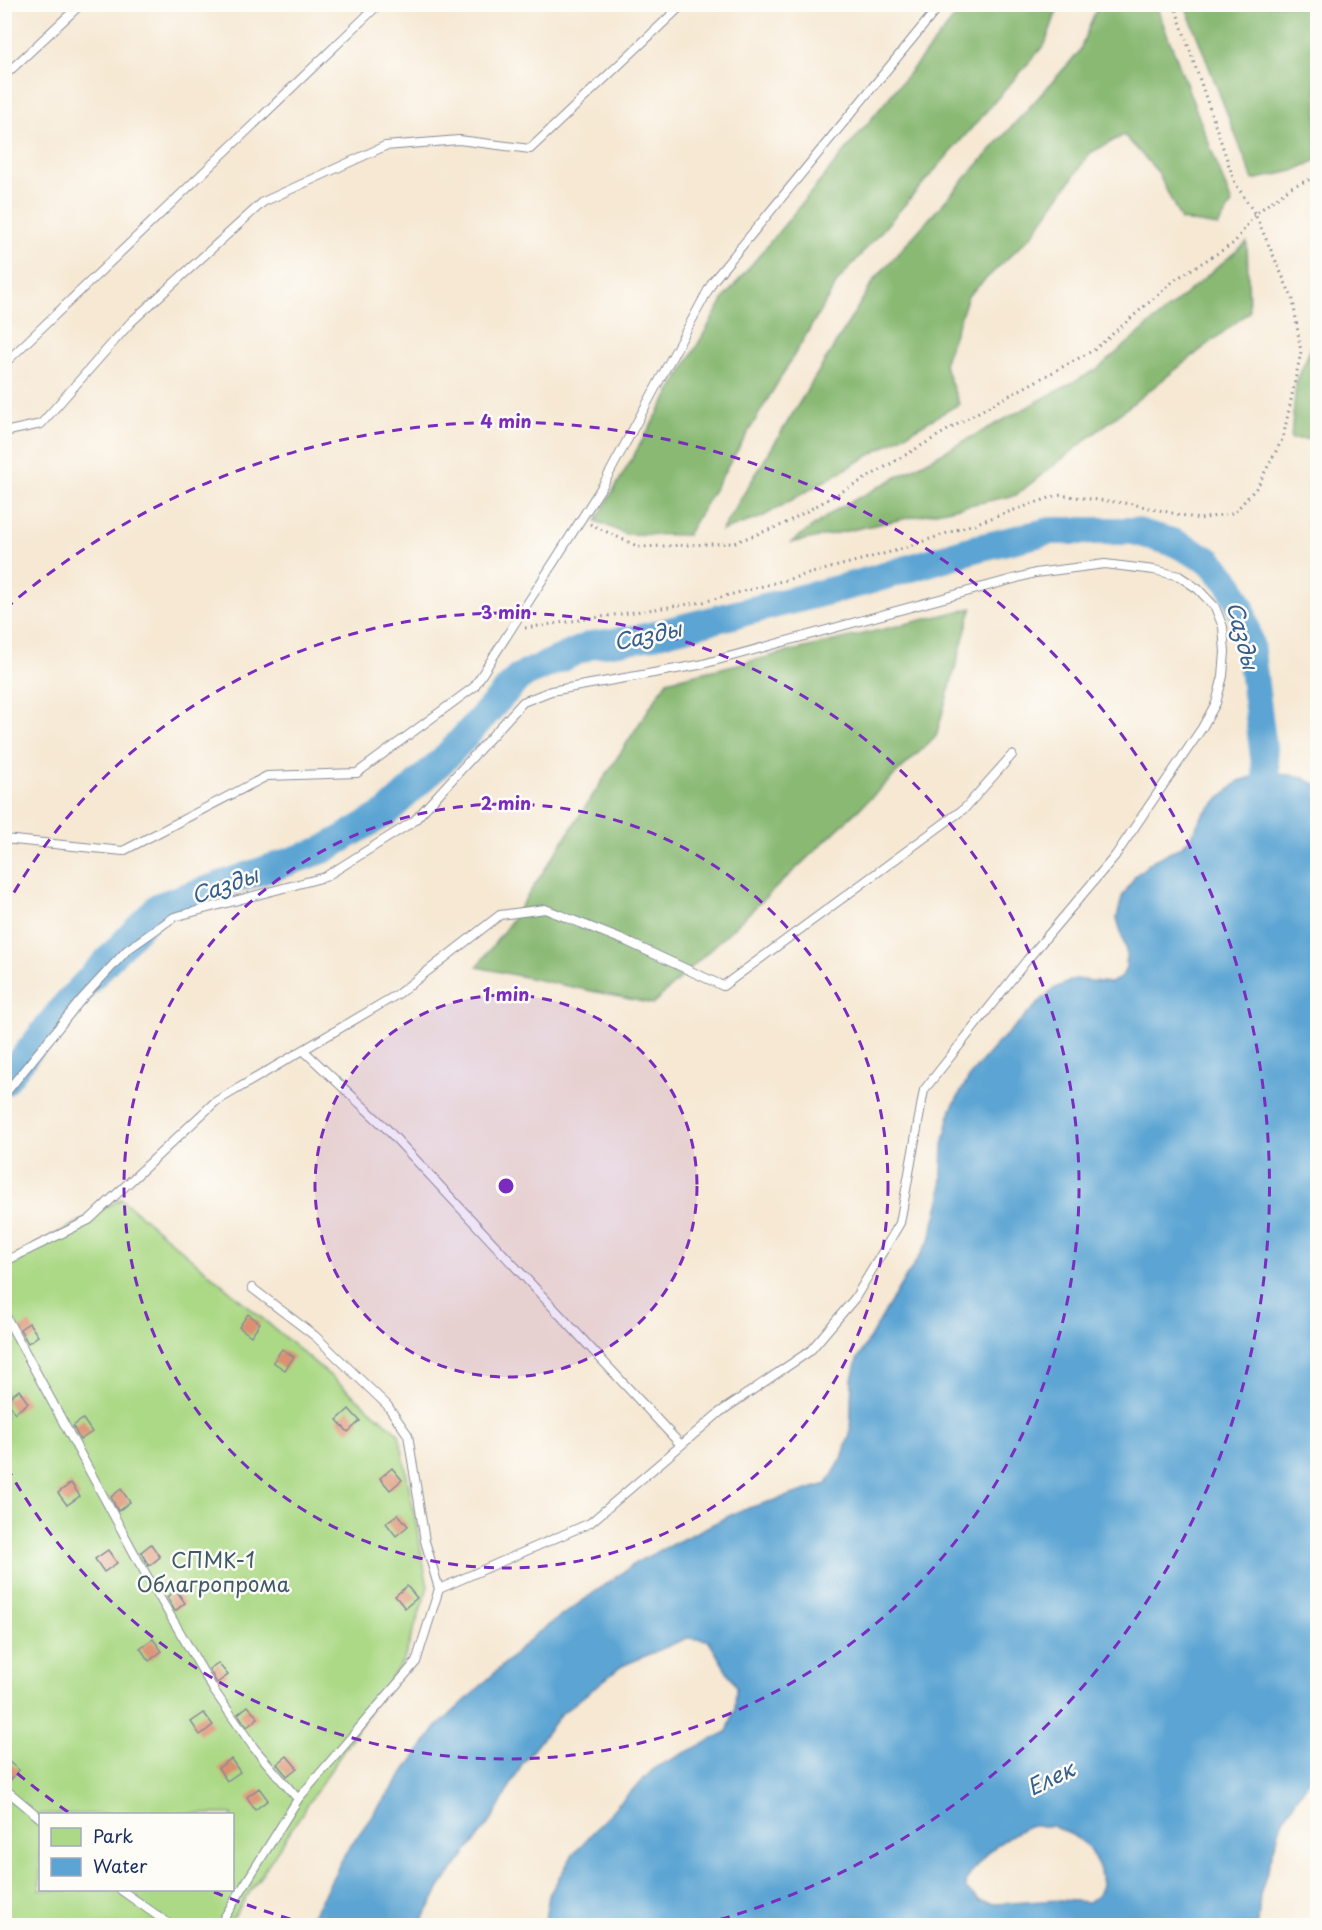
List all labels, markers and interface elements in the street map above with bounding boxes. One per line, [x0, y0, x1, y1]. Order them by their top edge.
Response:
text: 4 min [480, 407, 532, 434]
text: 3 min [481, 598, 531, 625]
water label: Сазды [1220, 598, 1269, 674]
water label: Сазды [610, 610, 686, 657]
text: 2 min [481, 789, 531, 816]
water label: Сазды [186, 856, 264, 911]
text: 1 min [483, 980, 529, 1007]
centre of rings [496, 1176, 516, 1196]
park label: СПМК-1 Облагропрома [136, 1543, 290, 1599]
water label: Елек [1021, 1750, 1081, 1803]
legend [39, 1813, 234, 1891]
text: Park [93, 1822, 133, 1849]
text: Water [93, 1852, 148, 1879]

